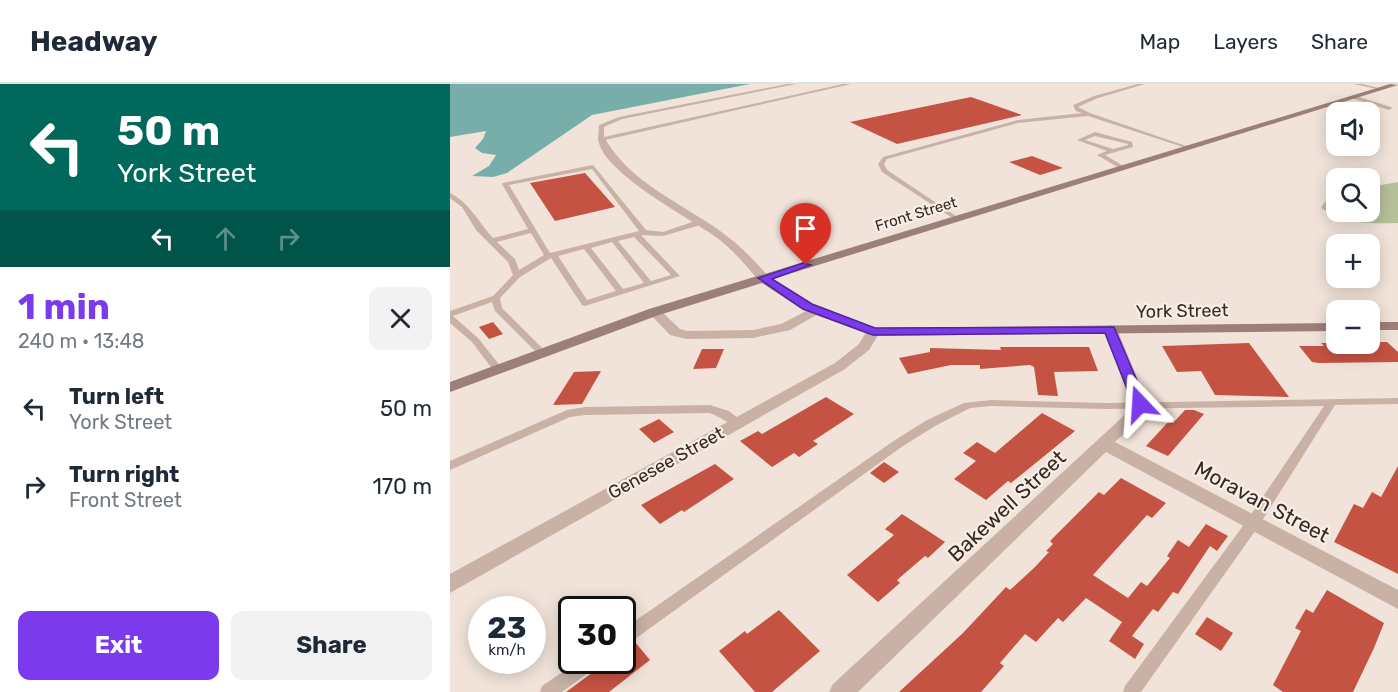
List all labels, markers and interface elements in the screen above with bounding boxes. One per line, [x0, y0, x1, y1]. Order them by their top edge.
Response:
text: Headway [30, 25, 157, 58]
text: Map [1139, 29, 1180, 54]
text: Layers [1213, 29, 1278, 54]
text: Share [1311, 29, 1368, 54]
map controls [1326, 102, 1380, 354]
button: sound [1326, 102, 1380, 156]
text: 50 m [117, 106, 220, 156]
icon: left [18, 108, 96, 186]
text: York Street [117, 157, 256, 189]
button: search [1326, 168, 1380, 222]
street label: Front Street [873, 193, 959, 235]
pin [780, 203, 831, 265]
icon: arrive [789, 212, 822, 245]
icon: left [146, 222, 179, 255]
icon: ahead [209, 222, 242, 255]
icon: right [272, 222, 305, 255]
button: + [1326, 234, 1380, 288]
text: 1 min [18, 285, 110, 328]
button: close [369, 287, 432, 350]
street label: York Street [1135, 299, 1229, 323]
button: − [1326, 300, 1380, 354]
text: 240 m · 13:48 [18, 329, 145, 353]
position arrow [1108, 372, 1172, 436]
text: Turn left [69, 383, 164, 410]
icon: left [18, 392, 51, 425]
text: 50 m [380, 395, 432, 422]
text: York Street [69, 410, 172, 434]
street label: Genesee Street [604, 422, 728, 504]
street label: Bakewell Street [943, 445, 1071, 567]
street label: Moravan Street [1190, 455, 1334, 548]
text: Turn right [69, 461, 179, 488]
icon: right [18, 470, 51, 503]
text: 170 m [372, 473, 432, 500]
text: Front Street [69, 488, 182, 512]
speed limit sign: 30 [558, 596, 636, 674]
text: 23 [487, 610, 527, 646]
button: Exit [18, 611, 219, 680]
button: Share [231, 611, 432, 680]
text: km/h [488, 641, 526, 659]

